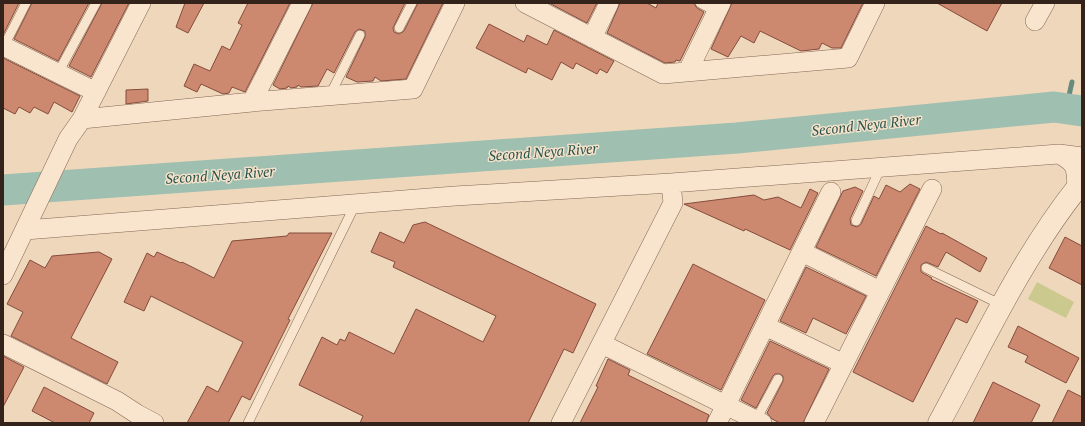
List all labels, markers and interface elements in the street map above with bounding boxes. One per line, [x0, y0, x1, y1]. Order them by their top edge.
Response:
water label: Second Neya River [810, 109, 922, 140]
water label: Second Neya River [488, 138, 599, 165]
water label: Second Neya River [165, 161, 276, 188]

